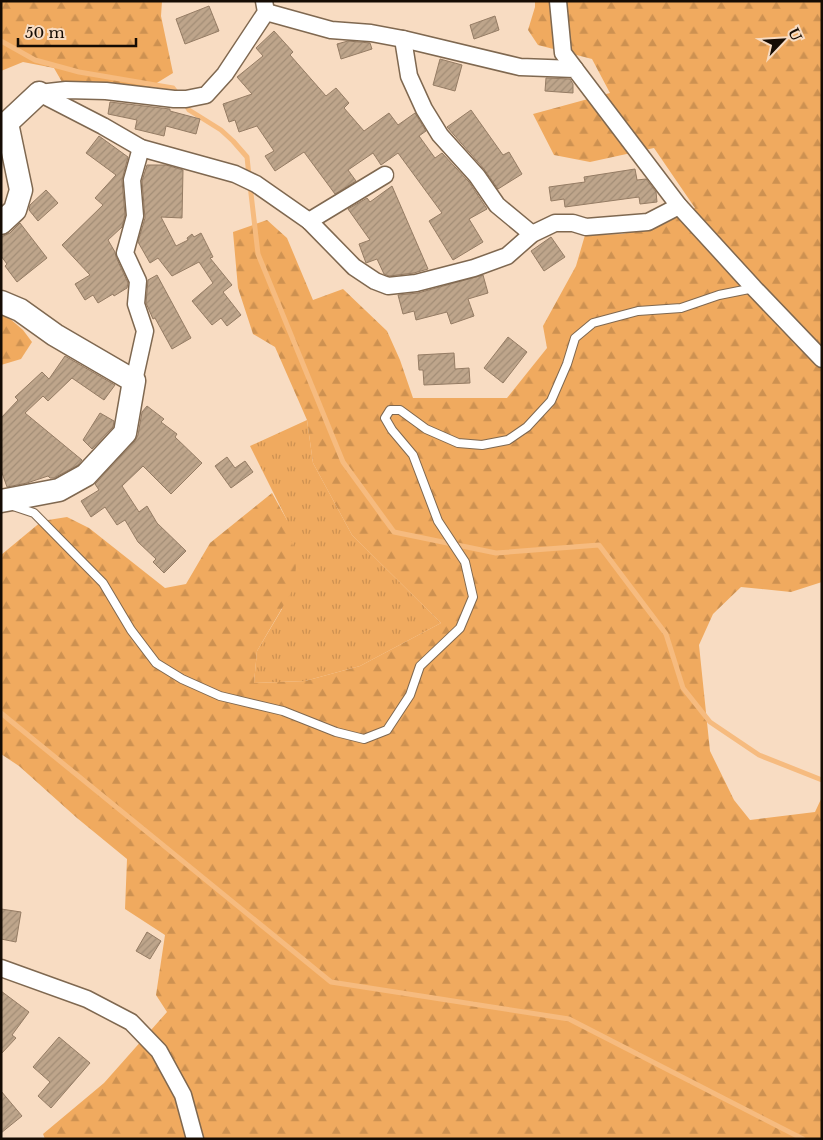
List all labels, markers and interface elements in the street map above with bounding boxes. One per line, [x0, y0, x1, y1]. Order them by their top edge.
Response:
scale bar [18, 15, 135, 47]
north arrow [758, 15, 808, 65]
text: 50 m [25, 23, 65, 42]
text: U [784, 25, 806, 45]

